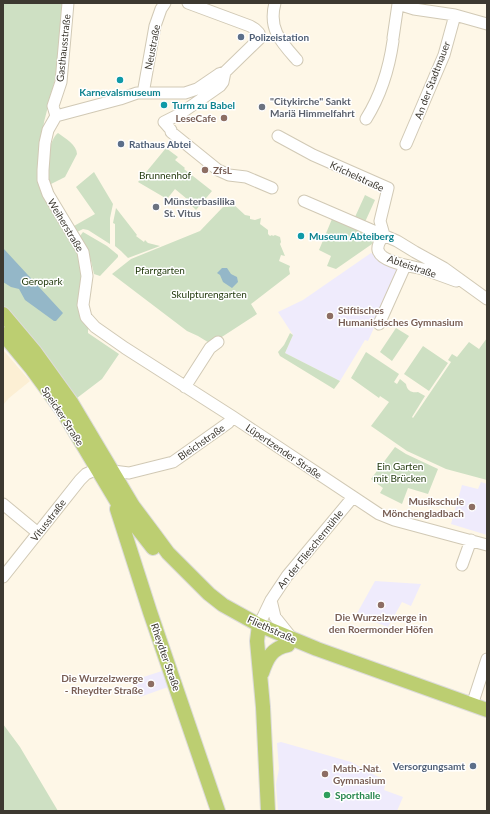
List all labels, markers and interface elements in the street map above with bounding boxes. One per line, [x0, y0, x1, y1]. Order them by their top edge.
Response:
street label: Gasthausstraße [53, 13, 73, 83]
street label: Neustraße [142, 23, 162, 71]
place label: Polizeistation [249, 31, 309, 43]
marker: Polizeistation [236, 32, 246, 42]
street label: An der Stadtmauer [412, 39, 452, 121]
marker: Karnevalsmuseum [115, 75, 125, 85]
place label: Karnevalsmuseum [79, 86, 161, 98]
place label: "Citykirche" Sankt Mariä Himmelfahrt [270, 95, 355, 119]
place label: Turm zu Babel [172, 99, 235, 111]
marker: Turm zu Babel [159, 100, 169, 110]
marker: "Citykirche" Sankt Mariä Himmelfahrt [257, 102, 267, 112]
place label: LeseCafe [176, 112, 217, 124]
marker: LeseCafe [219, 113, 229, 123]
place label: Rathaus Abtei [129, 138, 191, 150]
marker: Rathaus Abtei [116, 139, 126, 149]
street label: Krichelstraße [328, 158, 386, 194]
place label: ZfsL [213, 164, 233, 176]
marker: ZfsL [200, 165, 210, 175]
park label: Brunnenhof [139, 169, 192, 181]
place label: Münsterbasilika St. Vitus [164, 195, 235, 219]
street label: Weiherstraße [46, 196, 86, 254]
marker: Münsterbasilika St. Vitus [151, 202, 161, 212]
place label: Museum Abteiberg [309, 230, 395, 242]
marker: Museum Abteiberg [296, 231, 306, 241]
street label: Abteistraße [386, 252, 438, 280]
park label: Pfarrgarten [135, 264, 185, 276]
park label: Geropark [22, 275, 63, 287]
park label: Skulpturengarten [171, 288, 247, 300]
place label: Stiftisches Humanistisches Gymnasium [338, 304, 463, 328]
marker: Stiftisches Humanistisches Gymnasium [325, 311, 335, 321]
street label: Speicker Straße [39, 384, 87, 448]
street label: Lüpertzender Straße [244, 421, 324, 481]
street label: Bleichstraße [175, 422, 227, 462]
park label: Ein Garten mit Brücken [374, 460, 426, 484]
place label: Musikschule Mönchengladbach [382, 495, 465, 519]
street label: Vitusstraße [28, 497, 68, 543]
marker: Musikschule Mönchengladbach [467, 502, 477, 512]
street label: An der Flieschermühle [275, 507, 345, 591]
marker: Die Wurzelzwerge in den Roermonder Höfen [376, 600, 386, 610]
place label: Die Wurzelzwerge in den Roermonder Höfen [329, 611, 434, 635]
street label: Fliethstraße [246, 613, 298, 645]
street label: Rheydter Straße [149, 622, 183, 692]
place label: Die Wurzelzwerge - Rheydter Straße [61, 672, 144, 696]
marker: Die Wurzelzwerge - Rheydter Straße [146, 679, 156, 689]
place label: Versorgungsamt [392, 760, 465, 772]
marker: Versorgungsamt [468, 761, 478, 771]
place label: Math.-Nat. Gymnasium [333, 762, 385, 786]
marker: Math.-Nat. Gymnasium [320, 769, 330, 779]
place label: Sporthalle [335, 789, 381, 801]
marker: Sporthalle [322, 790, 332, 800]

